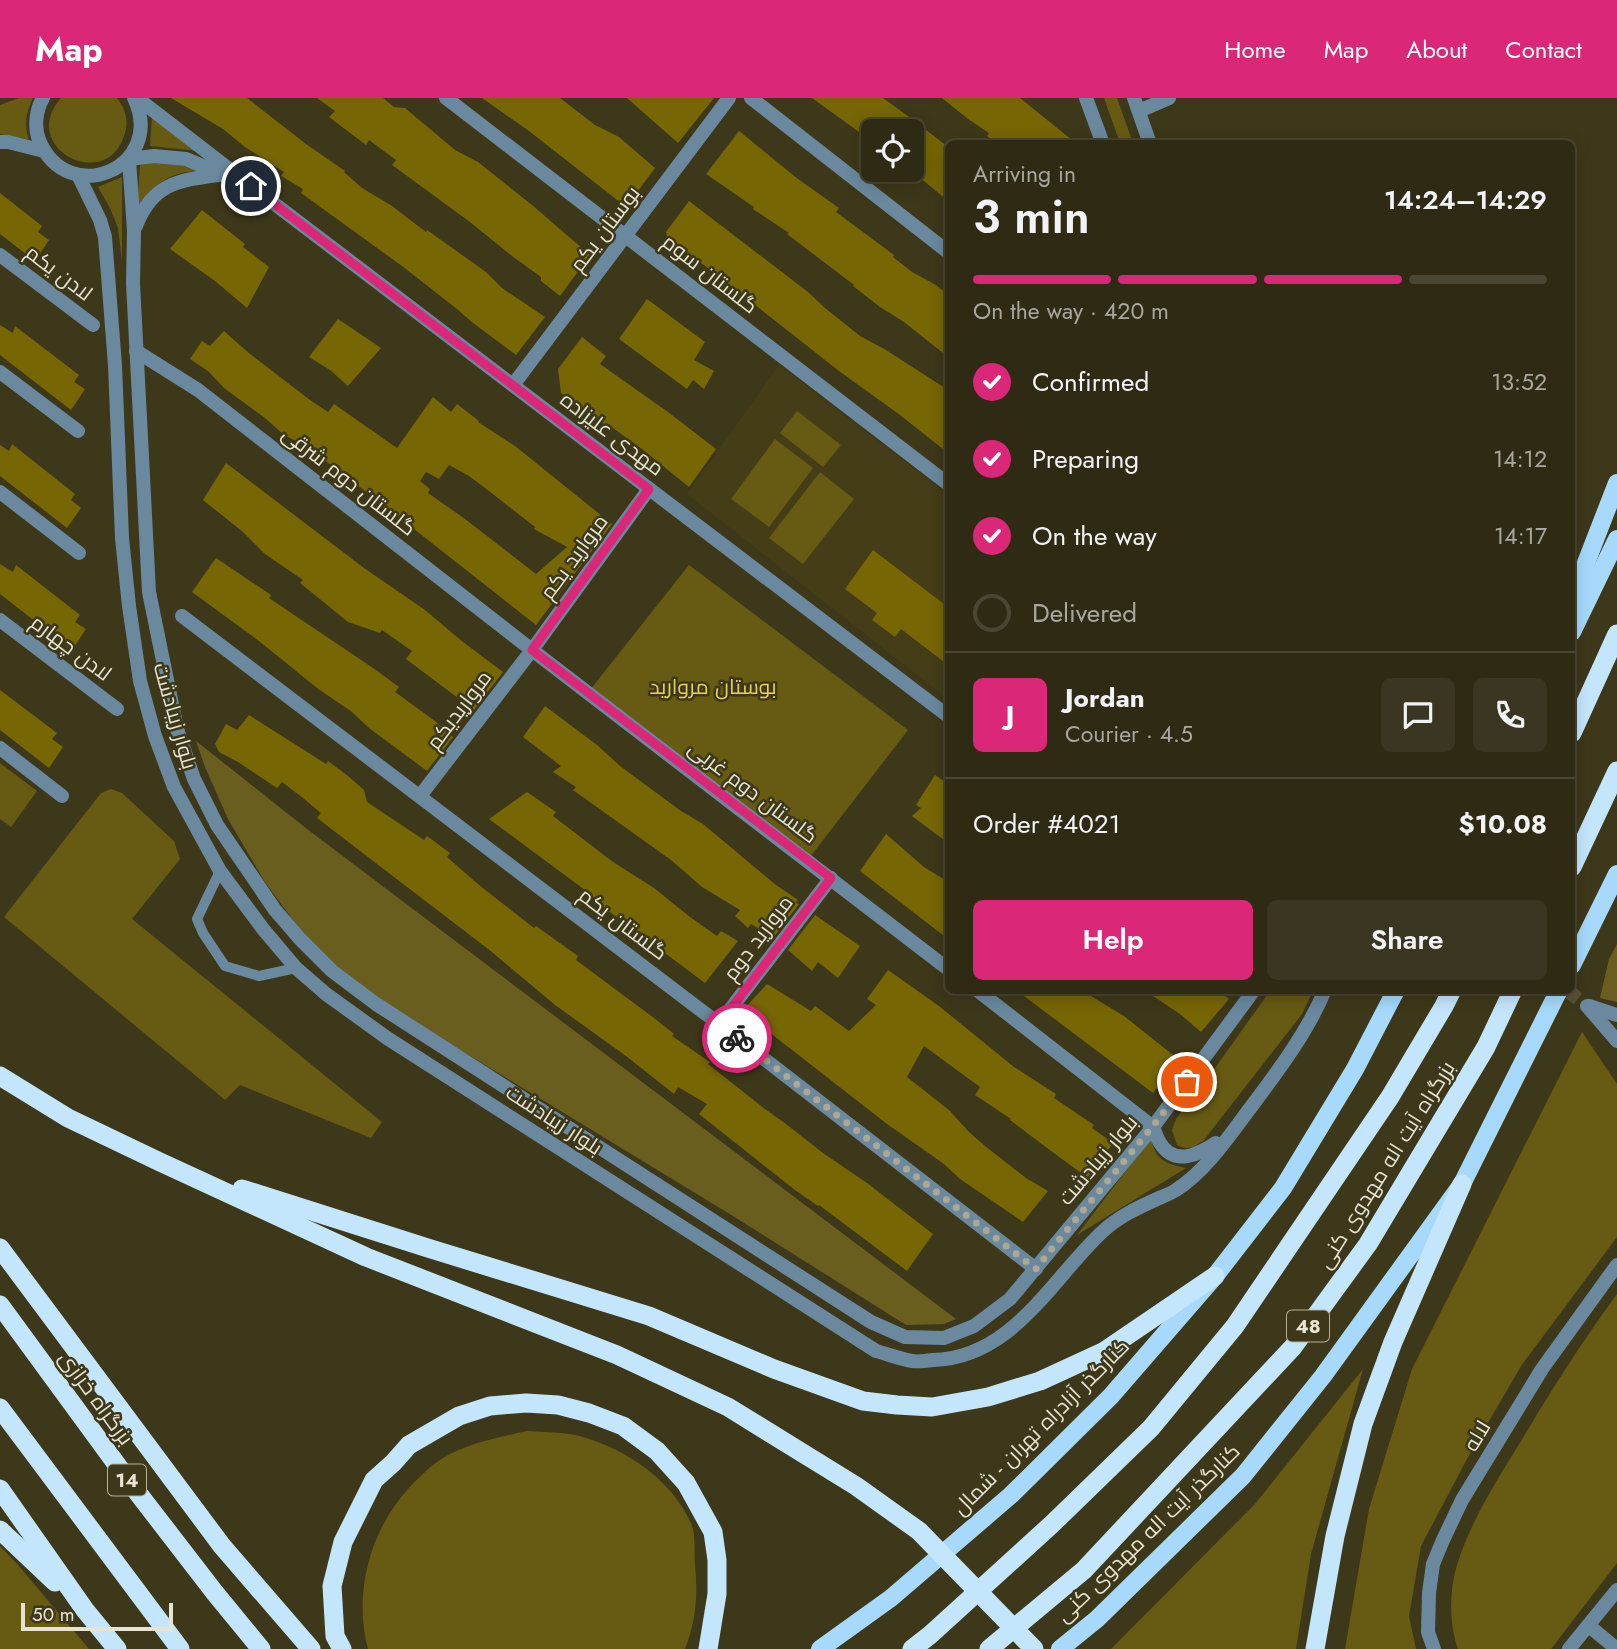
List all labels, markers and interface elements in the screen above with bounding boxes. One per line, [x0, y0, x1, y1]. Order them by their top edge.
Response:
text: Map [35, 26, 103, 73]
text: Home [1224, 32, 1286, 67]
text: Map [1324, 32, 1368, 67]
text: About [1406, 32, 1467, 67]
text: Contact [1505, 32, 1582, 67]
map controls [861, 119, 924, 182]
button: locate [861, 119, 924, 182]
pin [221, 156, 281, 216]
text: Arriving in [973, 157, 1076, 191]
icon: home [232, 167, 270, 205]
street label: بوستان یکم [563, 180, 647, 278]
text: 14:24–14:29 [1384, 181, 1547, 219]
text: 3 min [973, 184, 1090, 250]
street label: گلستان سوم [656, 227, 764, 321]
street label: لادن یکم [19, 238, 99, 308]
text: On the way · 420 m [973, 294, 1169, 328]
icon: check [973, 363, 1011, 401]
text: Confirmed [1032, 363, 1149, 401]
text: 13:52 [1491, 365, 1547, 399]
street label: مهدی علیزاده [554, 385, 670, 483]
street label: گلستان دوم شرقی [276, 419, 422, 543]
icon: check [973, 440, 1011, 478]
text: Preparing [1032, 440, 1139, 478]
text: 14:12 [1493, 442, 1547, 476]
street label: مروارید یکم [533, 508, 615, 606]
icon: check [973, 517, 1011, 555]
text: On the way [1032, 517, 1157, 555]
text: 14:17 [1494, 519, 1547, 553]
text: Delivered [1032, 594, 1137, 632]
street label: لادن چهارم [24, 608, 118, 688]
street label: بلوار زیبادشت [145, 659, 205, 773]
street label: مرواریدیکم [419, 664, 499, 756]
park label: بوستان مروارید [649, 672, 777, 702]
button: chat [1381, 678, 1455, 752]
button: phone [1473, 678, 1547, 752]
text: Jordan [1065, 679, 1145, 717]
text: J [1006, 696, 1014, 734]
text: Courier · 4.5 [1065, 717, 1193, 751]
street label: گلستان دوم غربی [682, 733, 824, 851]
text: Order #4021 [973, 805, 1120, 843]
text: $10.08 [1458, 805, 1547, 843]
street label: گلستان یکم [572, 881, 674, 967]
street label: مروارید دوم [716, 889, 800, 987]
button: Help [973, 900, 1253, 980]
button: Share [1267, 900, 1547, 980]
courier [702, 1003, 772, 1073]
icon: bike [718, 1019, 756, 1057]
pin [1157, 1052, 1217, 1112]
street label: بزرگراه آیت اله مهدوی کنی [1310, 1055, 1462, 1275]
icon: bag [1168, 1063, 1206, 1101]
street label: بلوار زیبادشت [500, 1078, 608, 1162]
street label: بلوار زیبادشت [1051, 1108, 1145, 1212]
road number: 48 [1287, 1310, 1329, 1342]
street label: کنارگذر آزادراه تهران - شمال [946, 1332, 1136, 1522]
street label: بزرگراه خرازی [52, 1345, 140, 1451]
street label: لاله [1456, 1415, 1498, 1457]
street label: کنارگذر آیت اله مهدوی کنی [1049, 1437, 1247, 1629]
road number: 14 [108, 1464, 146, 1496]
scale bar [21, 1600, 173, 1632]
text: 50 m [32, 1601, 75, 1628]

